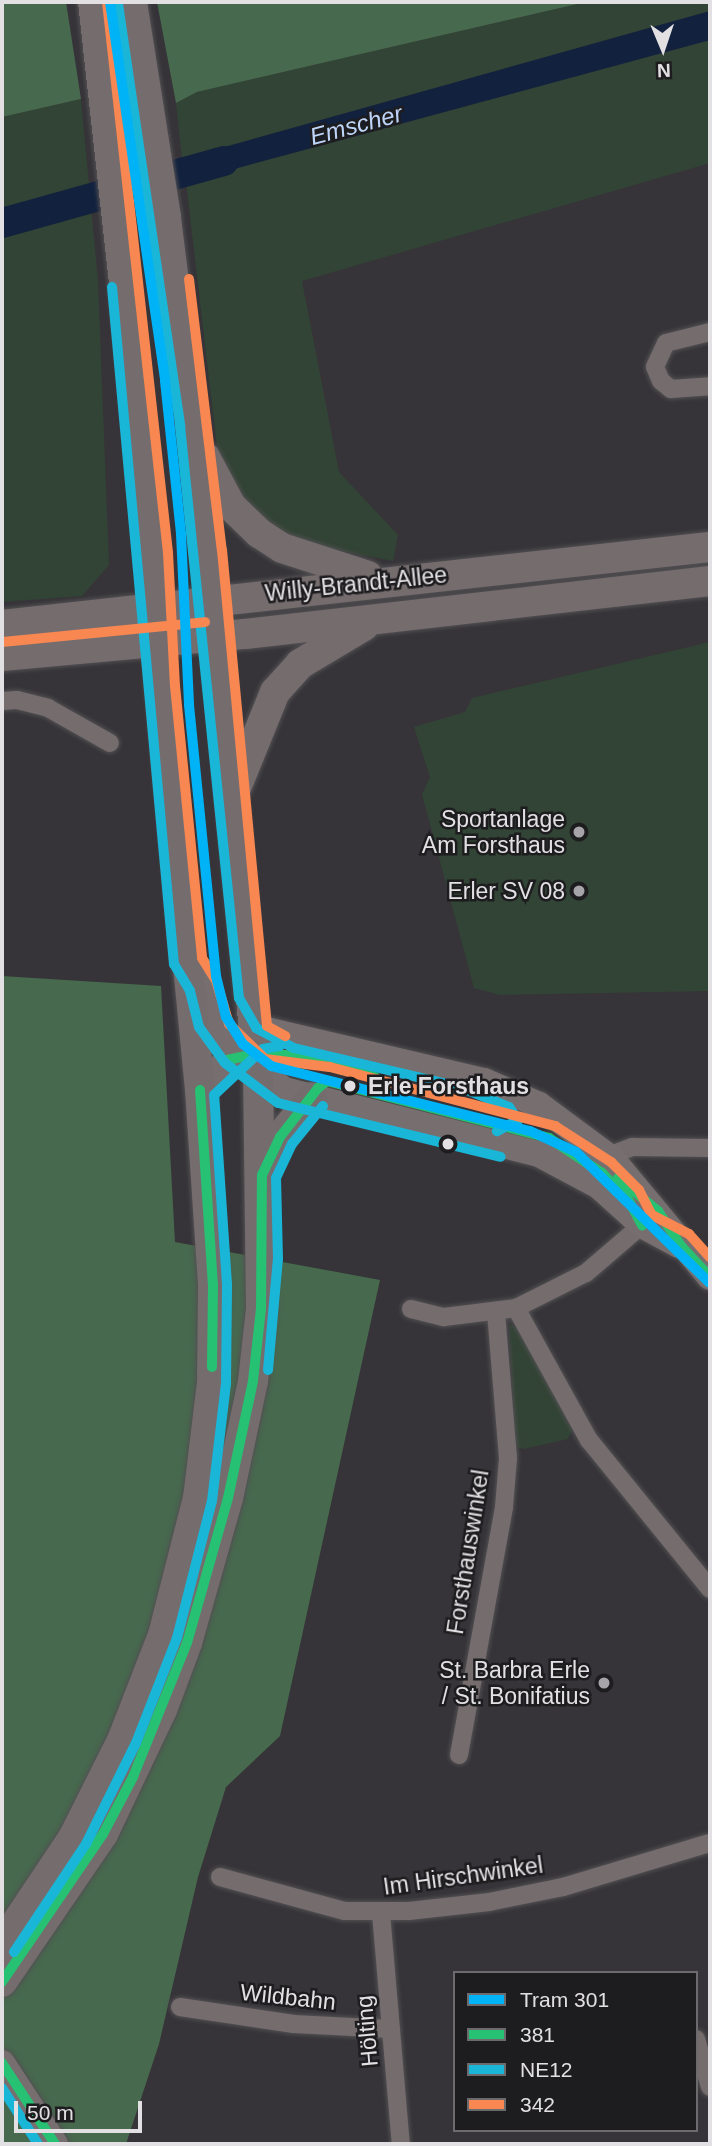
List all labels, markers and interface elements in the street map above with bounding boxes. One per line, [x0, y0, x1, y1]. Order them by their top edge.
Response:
north arrow [628, 14, 698, 84]
text: N [657, 60, 671, 81]
water label: Emscher [307, 99, 405, 151]
street label: Willy-Brandt-Allee [264, 561, 448, 607]
place label: Sportanlage Am Forsthaus [422, 805, 565, 859]
marker: Sportanlage Am Forsthaus [571, 824, 587, 840]
place label: Erler SV 08 [447, 877, 565, 905]
marker: Erler SV 08 [571, 883, 587, 899]
place label: Erle Forsthaus [368, 1072, 529, 1100]
marker: Erle Forsthaus [338, 1074, 362, 1098]
unlabelled marker [441, 1137, 455, 1151]
street label: Forsthauswinkel [441, 1468, 495, 1636]
place label: St. Barbra Erle / St. Bonifatius [439, 1656, 590, 1710]
marker: St. Barbra Erle / St. Bonifatius [596, 1675, 612, 1691]
street label: Im Hirschwinkel [381, 1851, 545, 1901]
legend [453, 1971, 698, 2132]
street label: Wildbahn [239, 1978, 337, 2016]
text: Tram 301 [520, 1988, 609, 2011]
street label: Hölting [350, 1994, 384, 2068]
text: 381 [520, 2023, 555, 2046]
text: NE12 [520, 2058, 573, 2081]
scale bar [18, 2086, 145, 2130]
text: 342 [520, 2093, 555, 2116]
text: 50 m [27, 2101, 74, 2124]

